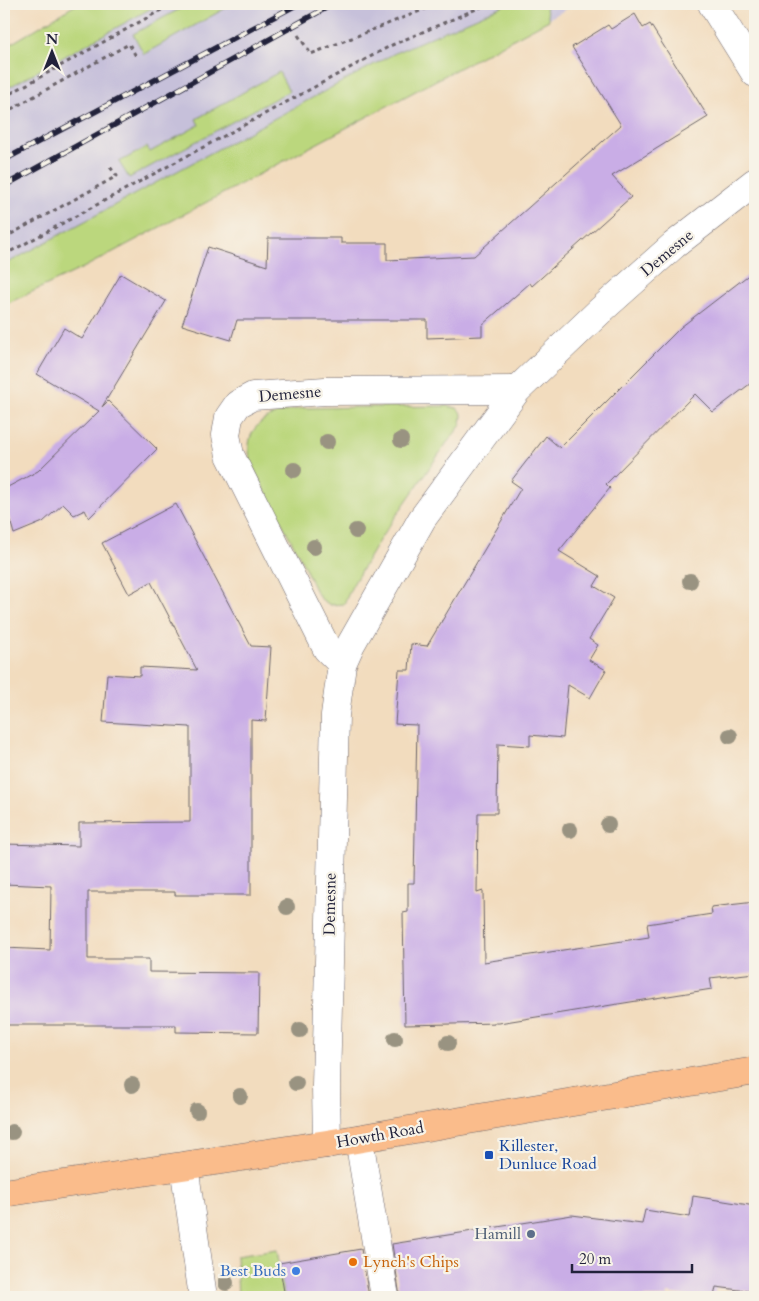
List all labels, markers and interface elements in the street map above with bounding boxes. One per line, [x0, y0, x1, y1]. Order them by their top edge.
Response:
north arrow [28, 28, 78, 78]
text: N [46, 30, 58, 49]
street label: Demesne [636, 224, 698, 282]
street label: Demesne [258, 380, 322, 408]
street label: Demesne [318, 872, 342, 936]
street label: Howth Road [335, 1116, 426, 1153]
place label: Killester, Dunluce Road [499, 1135, 597, 1175]
marker: Killester, Dunluce Road [483, 1149, 495, 1161]
place label: Hamill [475, 1223, 521, 1245]
marker: Hamill [525, 1228, 537, 1240]
scale bar [572, 1241, 692, 1273]
text: 20 m [579, 1249, 611, 1269]
place label: Lynch's Chips [363, 1251, 459, 1273]
marker: Lynch's Chips [347, 1256, 359, 1268]
place label: Best Buds [220, 1260, 286, 1282]
marker: Best Buds [290, 1265, 302, 1277]

